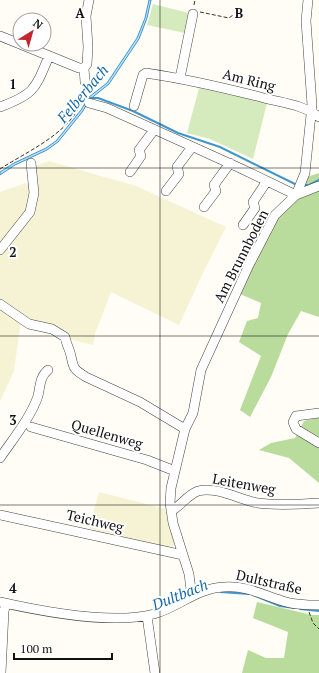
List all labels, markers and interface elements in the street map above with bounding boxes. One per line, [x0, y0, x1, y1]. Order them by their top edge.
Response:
text: A [75, 4, 85, 22]
text: B [235, 4, 243, 22]
north arrow [12, 12, 52, 52]
text: N [30, 16, 46, 33]
water label: Felberbach [51, 60, 112, 127]
street label: Am Ring [221, 64, 278, 95]
text: 1 [9, 75, 17, 93]
street label: Am Brunnboden [209, 205, 273, 306]
text: 2 [9, 243, 17, 261]
text: 3 [9, 411, 17, 429]
street label: Quellenweg [69, 414, 146, 453]
street label: Leitenweg [211, 469, 278, 499]
street label: Teichweg [65, 505, 126, 536]
street label: Dultstraße [234, 565, 304, 598]
water label: Dultbach [148, 574, 211, 615]
text: 4 [9, 579, 17, 597]
scale bar [14, 635, 112, 661]
text: 100 m [20, 641, 53, 656]

